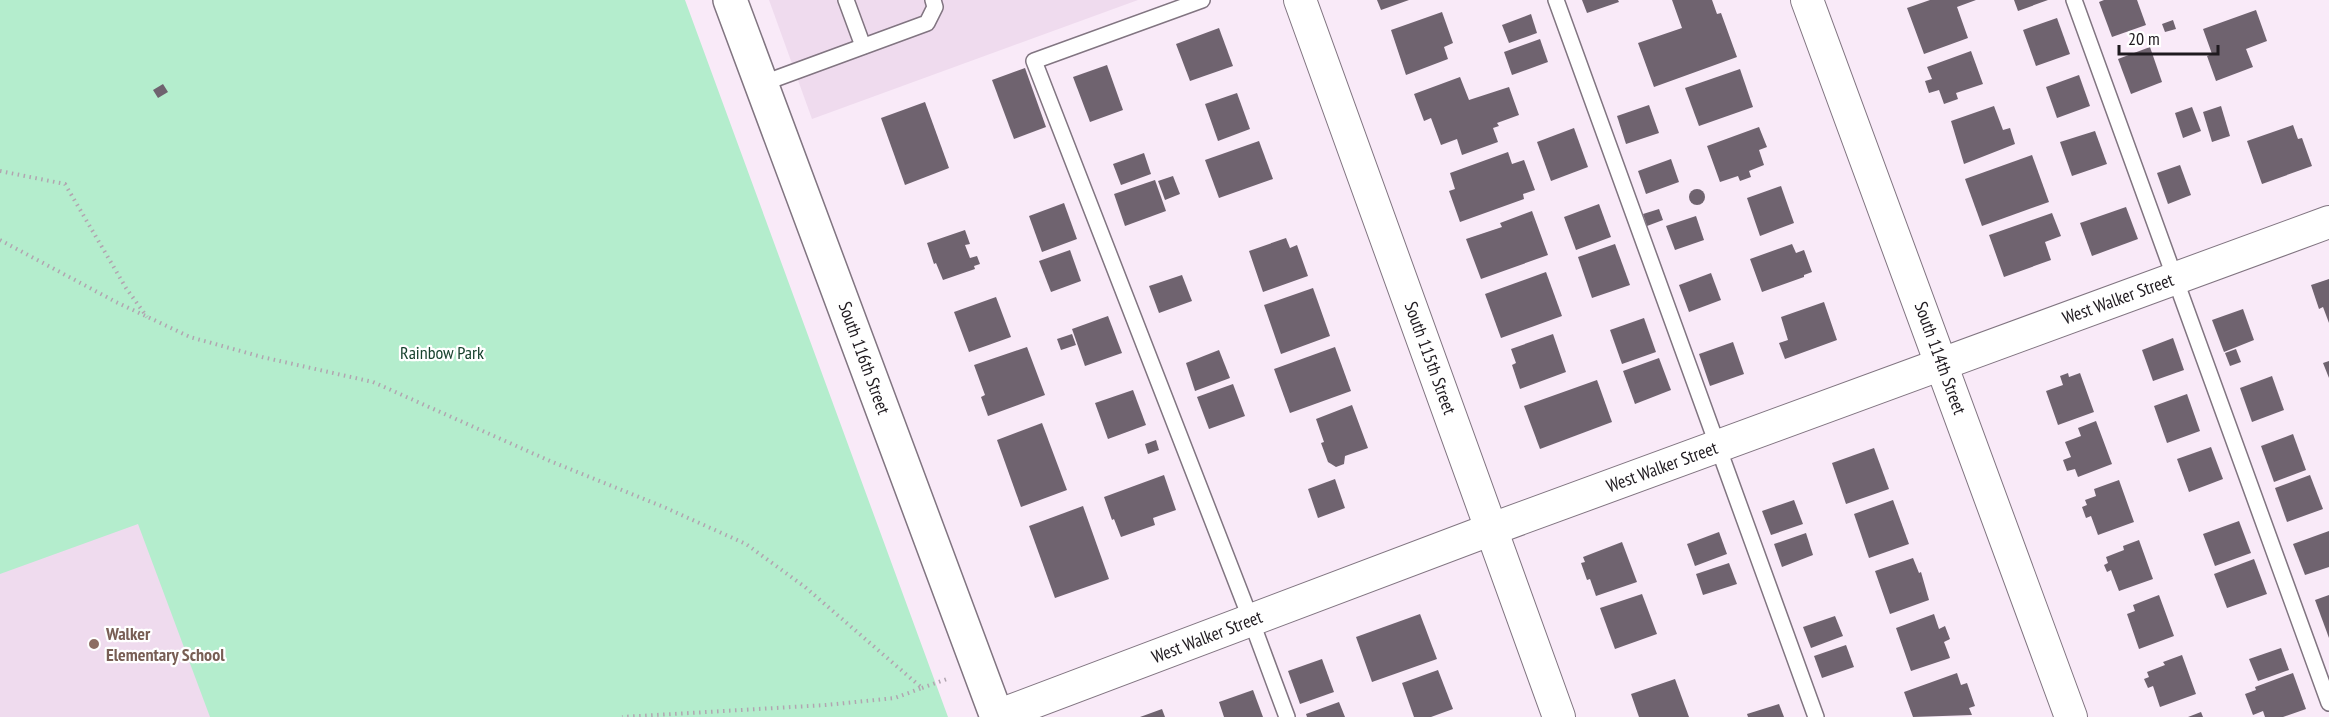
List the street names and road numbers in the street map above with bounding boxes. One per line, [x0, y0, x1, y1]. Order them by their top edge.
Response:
street label: West Walker Street [2059, 268, 2177, 329]
street label: South 116th Street [833, 298, 896, 417]
street label: South 115th Street [1399, 298, 1462, 417]
street label: South 114th Street [1909, 298, 1972, 417]
street label: West Walker Street [1603, 436, 1721, 497]
street label: West Walker Street [1148, 605, 1265, 668]

